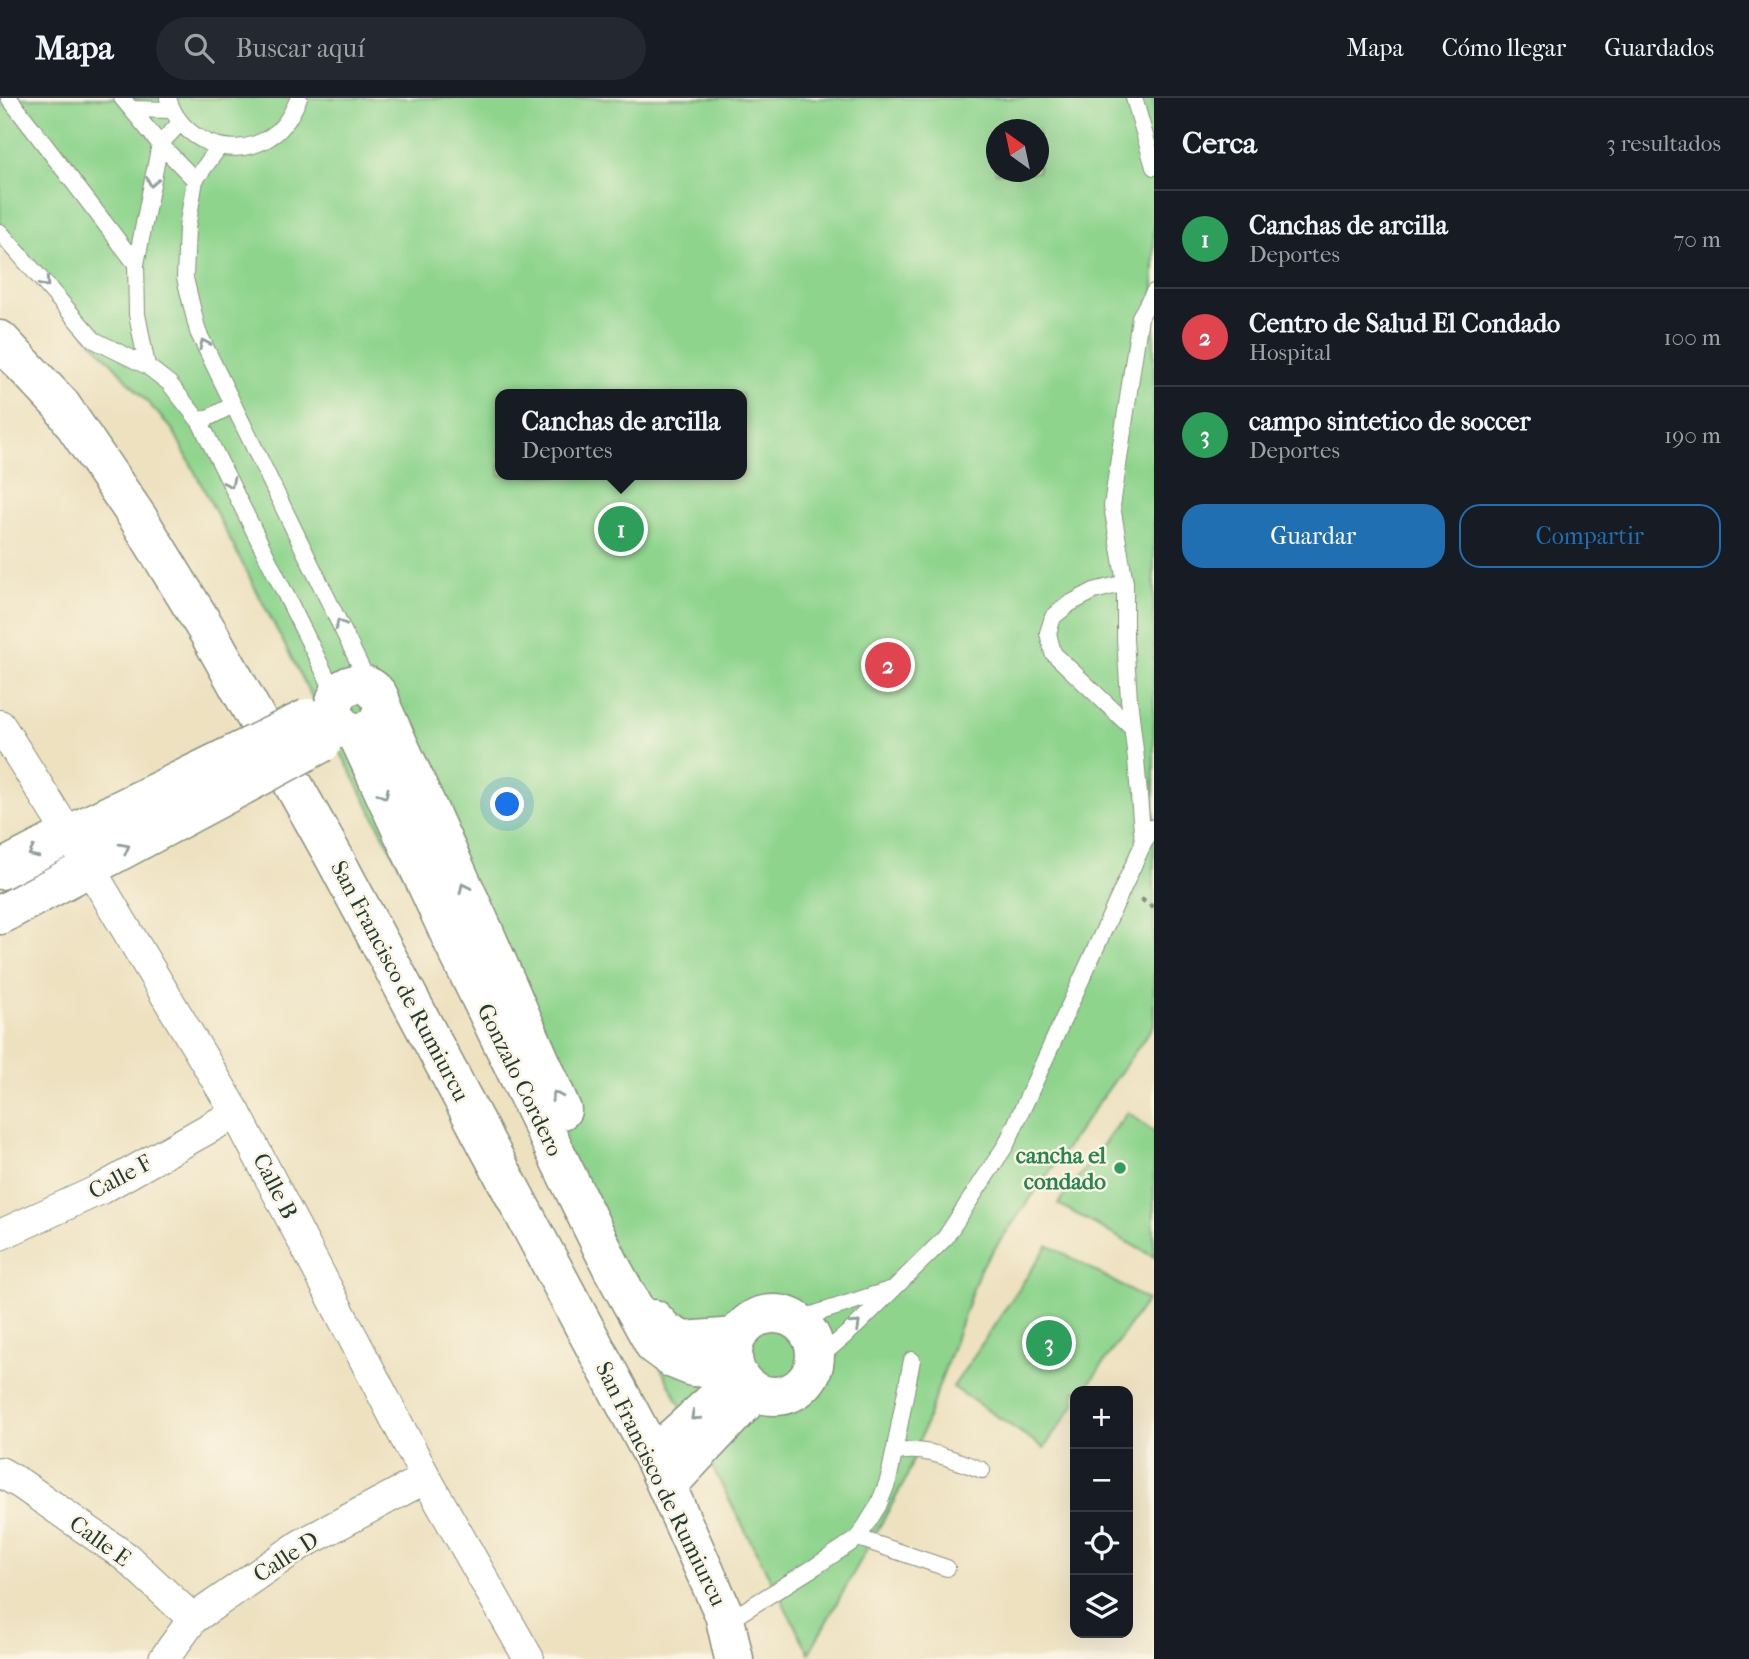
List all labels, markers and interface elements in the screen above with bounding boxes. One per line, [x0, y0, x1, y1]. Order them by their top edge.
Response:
search box [156, 17, 646, 80]
text: Mapa [35, 29, 114, 68]
icon: search [180, 29, 218, 67]
text: Buscar aquí [236, 33, 365, 64]
text: Mapa [1346, 34, 1404, 62]
text: Cómo llegar [1442, 34, 1566, 62]
text: Guardados [1604, 34, 1714, 62]
north arrow [986, 119, 1049, 182]
text: Cerca [1182, 126, 1257, 161]
text: 3 resultados [1606, 130, 1721, 157]
one-way arrow [146, 176, 161, 188]
text: Canchas de arcilla [1249, 210, 1448, 241]
text: 1 [1201, 226, 1209, 253]
text: 70 m [1673, 226, 1721, 253]
text: Deportes [1249, 241, 1340, 268]
one-way arrow [37, 275, 49, 288]
text: Centro de Salud El Condado [1249, 308, 1560, 339]
text: 2 [1199, 324, 1211, 351]
text: 100 m [1663, 324, 1721, 351]
one-way arrow [198, 338, 212, 351]
text: Hospital [1249, 339, 1331, 366]
popup [495, 389, 747, 480]
text: Canchas de arcilla [522, 406, 720, 437]
text: campo sintetico de soccer [1249, 406, 1531, 437]
text: 3 [1200, 422, 1210, 449]
text: 190 m [1664, 422, 1721, 449]
text: Deportes [522, 437, 612, 464]
text: Deportes [1249, 437, 1340, 464]
one-way arrow [222, 476, 236, 488]
pin: 1 [598, 503, 644, 555]
button: Guardar [1182, 504, 1445, 568]
button: Compartir [1459, 504, 1721, 568]
one-way arrow [334, 619, 348, 631]
pin: 2 [865, 639, 911, 691]
one-way arrow [376, 787, 390, 799]
your location [490, 787, 524, 821]
one-way arrow [118, 843, 130, 857]
one-way arrow [28, 844, 40, 858]
street label: San Francisco de Rumiurcu [325, 856, 475, 1106]
one-way arrow [459, 883, 473, 895]
street label: Gonzalo Cordero [471, 999, 569, 1161]
one-way arrow [550, 1091, 564, 1104]
place label: cancha el condado [1016, 1142, 1107, 1195]
street label: Calle F [84, 1149, 156, 1205]
street label: Calle B [247, 1149, 303, 1223]
marker: cancha el condado [1112, 1160, 1128, 1176]
pin: 3 [1026, 1317, 1072, 1369]
one-way arrow [848, 1321, 861, 1334]
street label: San Francisco de Rumiurcu [590, 1357, 732, 1611]
map controls [1070, 1386, 1133, 1638]
button: + [1070, 1386, 1133, 1449]
one-way arrow [690, 1408, 703, 1420]
button: − [1070, 1449, 1133, 1512]
street label: Calle E [64, 1510, 136, 1572]
button: locate [1070, 1512, 1133, 1575]
street label: Calle D [248, 1526, 324, 1588]
button: layers [1070, 1575, 1133, 1638]

